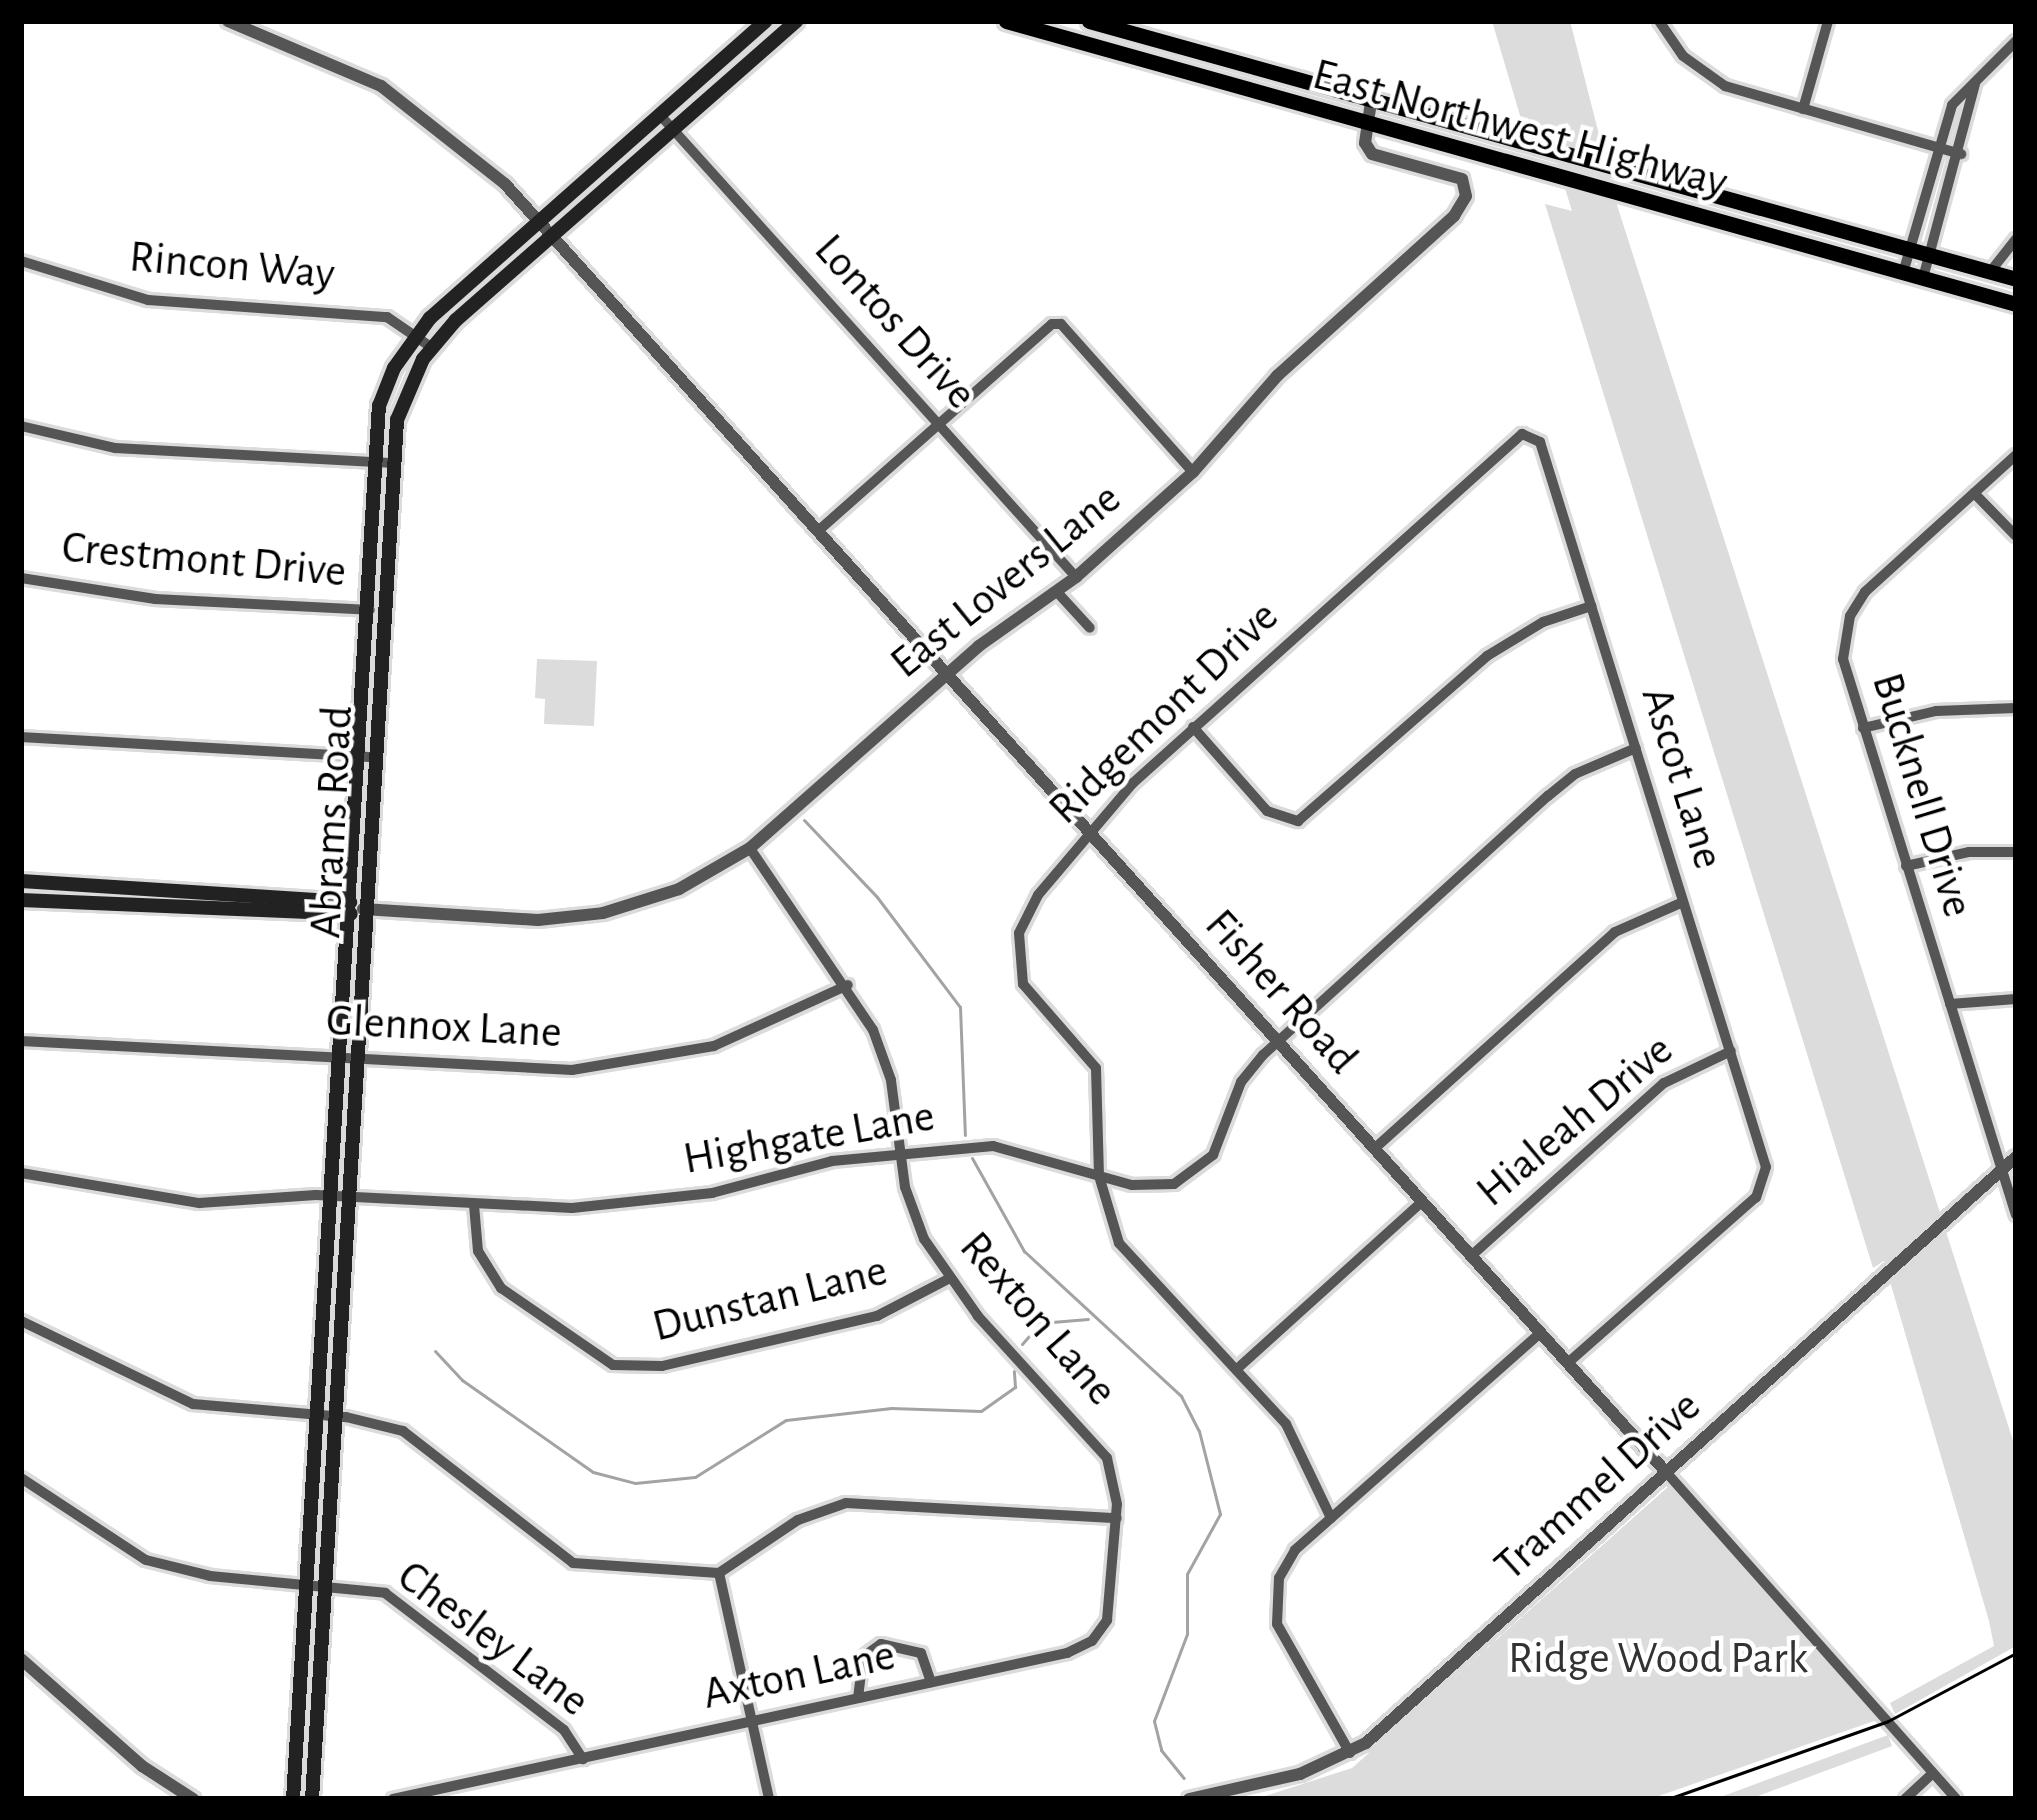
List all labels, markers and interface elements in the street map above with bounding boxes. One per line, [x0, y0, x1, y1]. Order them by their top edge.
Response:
street label: East Northwest Highway [1307, 48, 1733, 210]
street label: Lontos Drive [803, 224, 987, 420]
street label: Rincon Way [127, 230, 337, 302]
street label: East Lovers Lane [880, 472, 1132, 690]
street label: Crestmont Drive [60, 521, 348, 599]
street label: Ridgemont Drive [1038, 590, 1290, 836]
street label: Bucknell Drive [1859, 667, 1985, 923]
street label: Ascot Lane [1629, 681, 1735, 875]
street label: Abrams Road [299, 704, 365, 940]
street label: Fisher Road [1193, 899, 1369, 1085]
street label: Glennox Lane [325, 994, 563, 1060]
street label: Hialeah Drive [1466, 1023, 1684, 1219]
street label: Highgate Lane [679, 1089, 939, 1187]
street label: Rexton Lane [948, 1221, 1128, 1417]
street label: Dunstan Lane [647, 1244, 893, 1354]
street label: Trammel Drive [1484, 1380, 1712, 1592]
street label: Chesley Lane [387, 1550, 599, 1728]
street label: Axton Lane [698, 1628, 900, 1722]
park label: Ridge Wood Park [1508, 1632, 1808, 1686]

